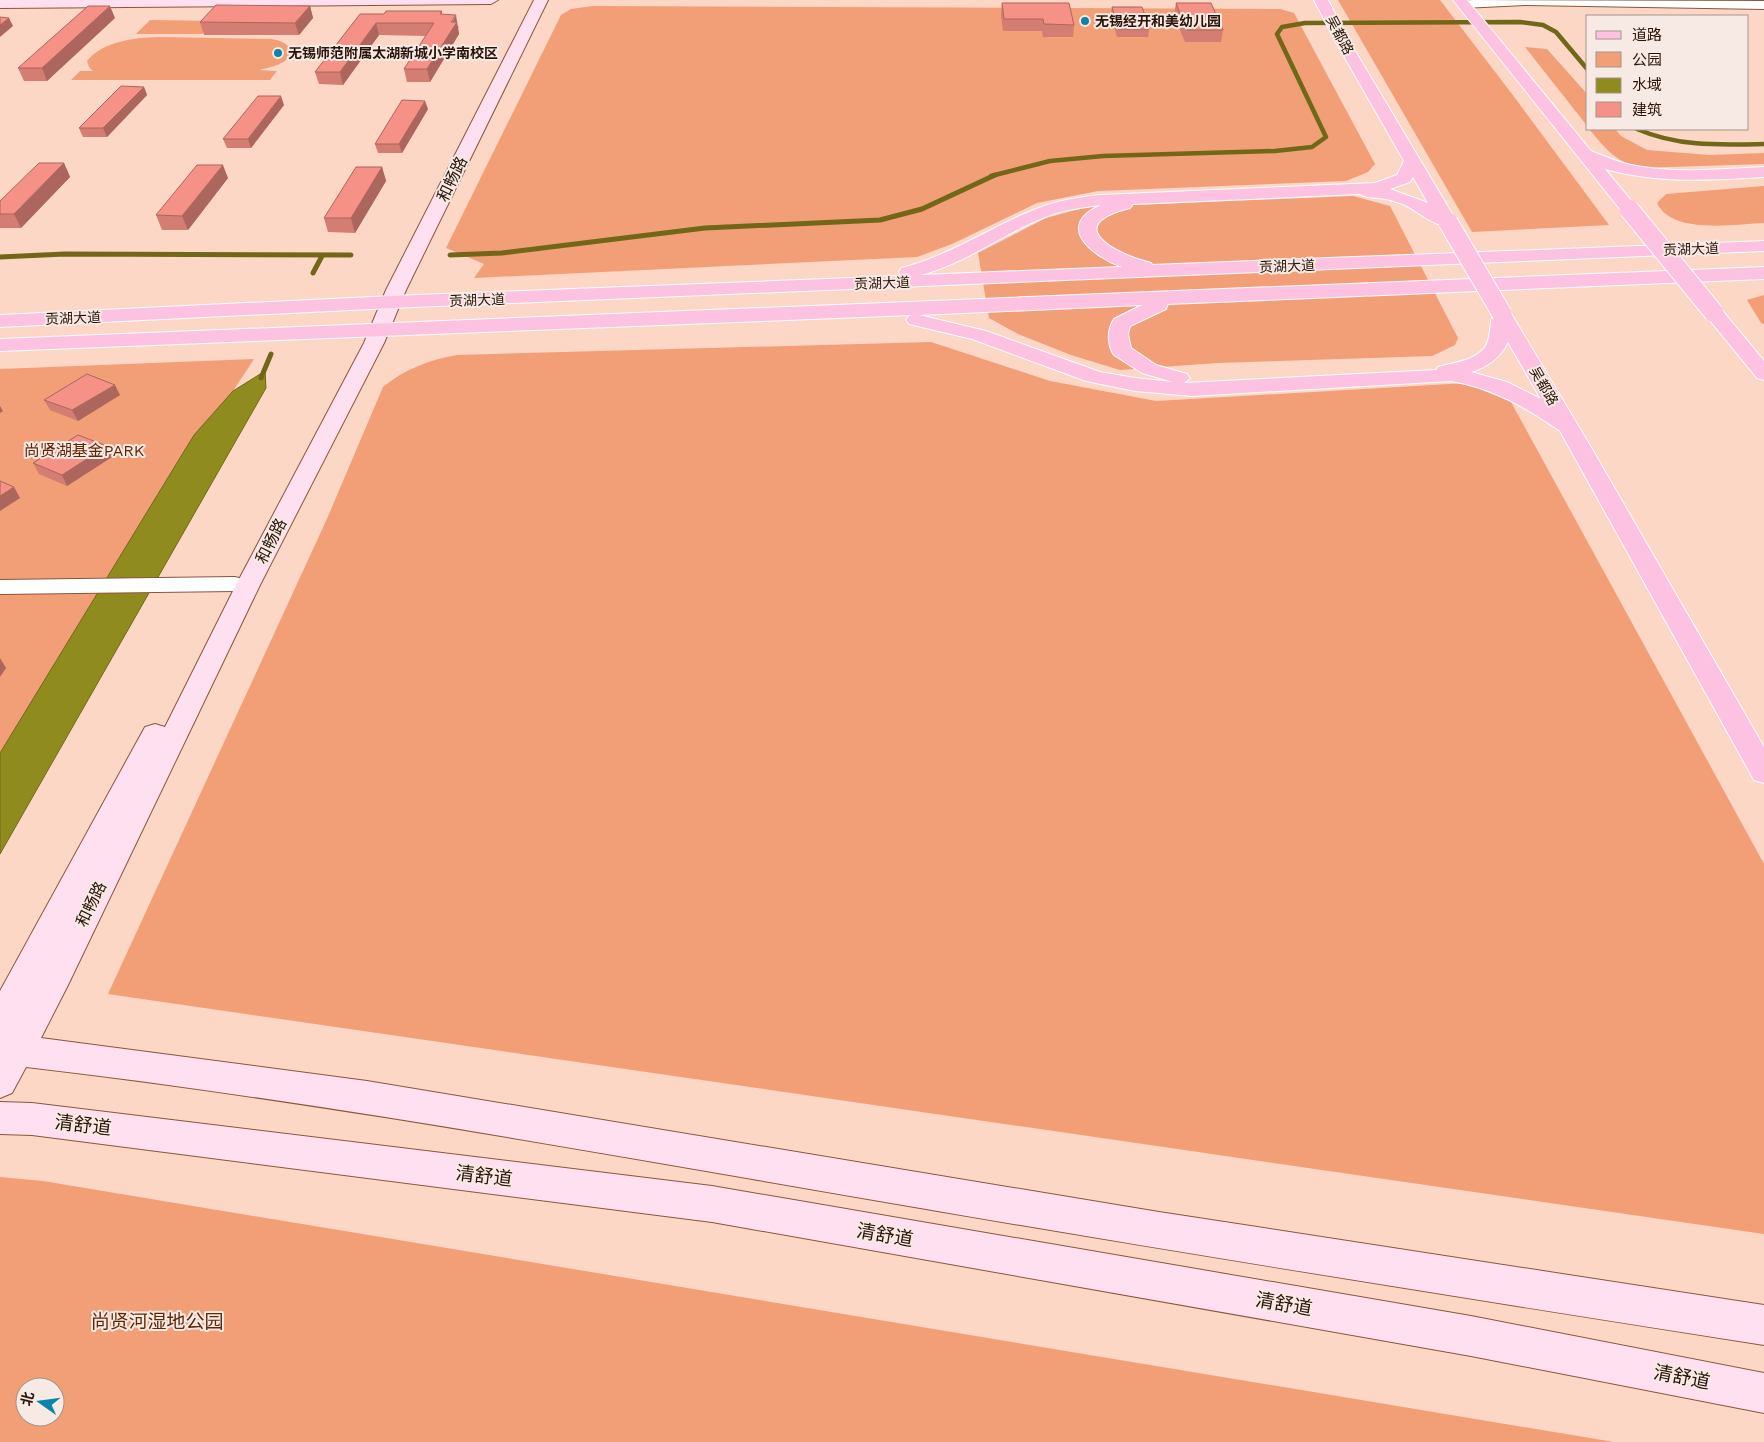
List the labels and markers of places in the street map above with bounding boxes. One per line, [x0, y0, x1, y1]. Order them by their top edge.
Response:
place label: 无锡经开和美幼儿园 [1095, 13, 1221, 29]
marker: 无锡经开和美幼儿园 [1079, 15, 1091, 27]
place label: 无锡师范附属太湖新城小学南校区 [288, 45, 498, 61]
marker: 无锡师范附属太湖新城小学南校区 [272, 47, 284, 59]

